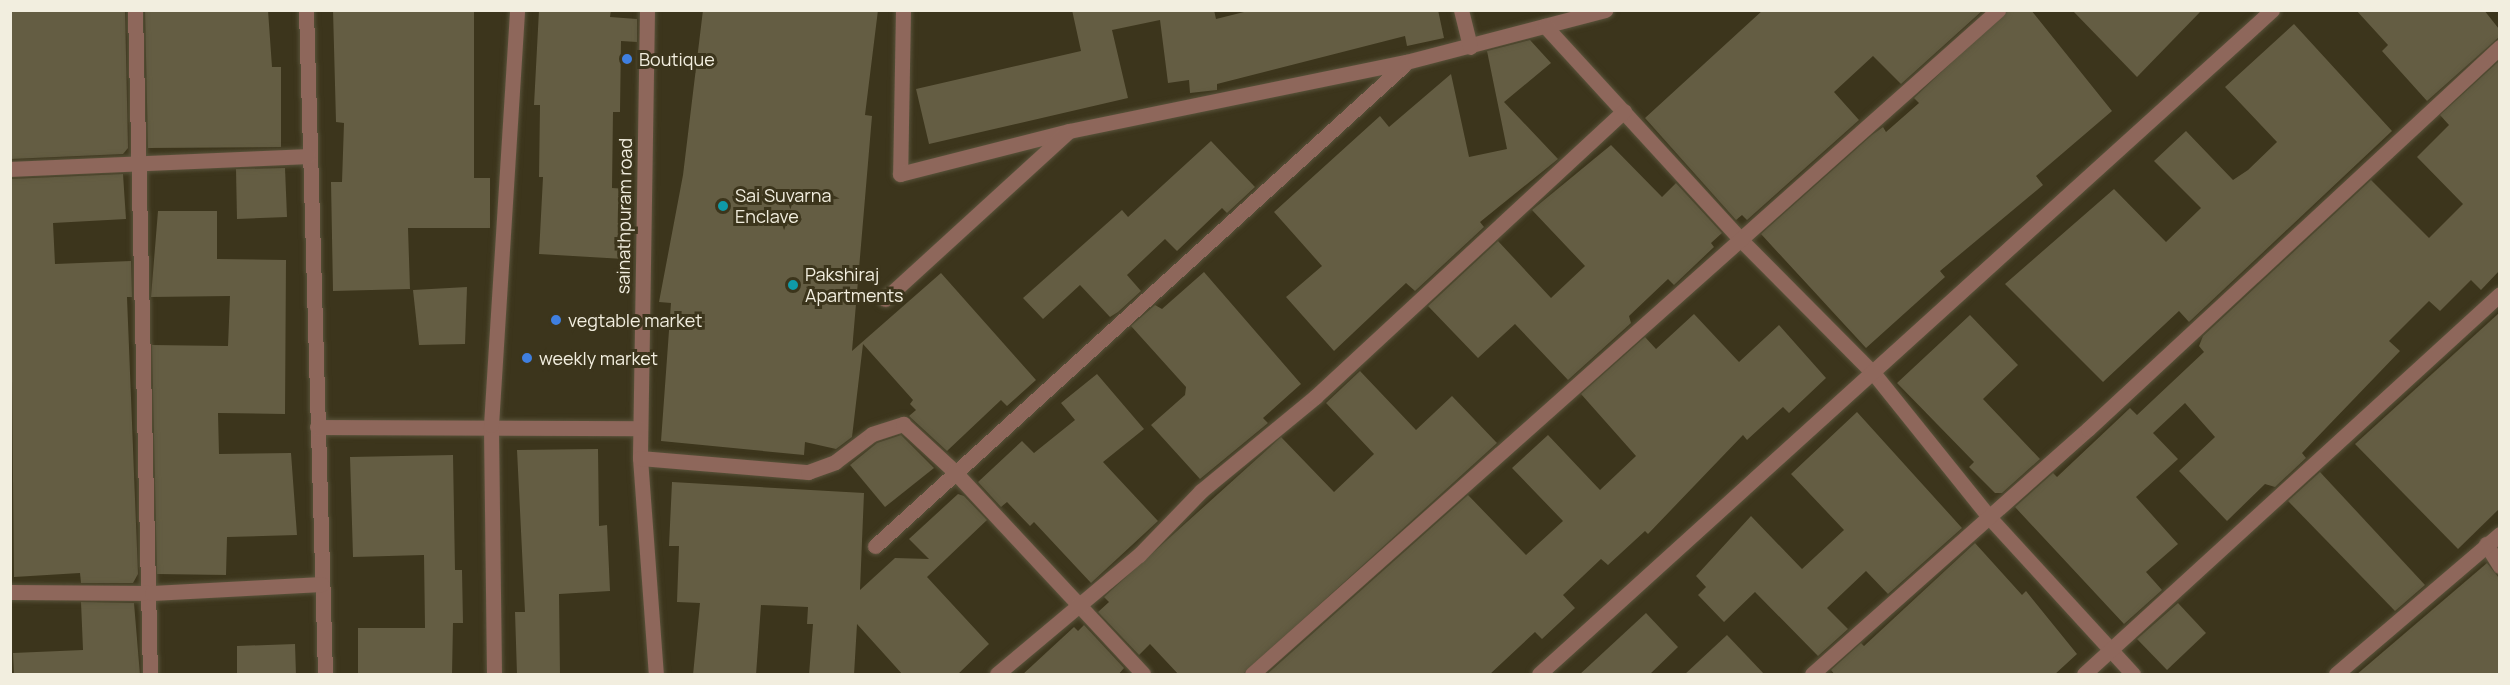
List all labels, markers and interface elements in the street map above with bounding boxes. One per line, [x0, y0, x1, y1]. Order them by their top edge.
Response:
place label: Boutique [639, 48, 715, 70]
marker: Boutique [620, 52, 634, 66]
street label: sainathpuram road [612, 138, 636, 294]
place label: Sai Suvarna Enclave [735, 185, 831, 228]
marker: Sai Suvarna Enclave [716, 199, 730, 213]
place label: Pakshiraj Apartments [805, 264, 904, 306]
marker: Pakshiraj Apartments [786, 278, 800, 292]
place label: vegtable market [568, 309, 702, 331]
marker: vegtable market [549, 313, 563, 327]
place label: weekly market [539, 347, 658, 369]
marker: weekly market [520, 351, 534, 365]

